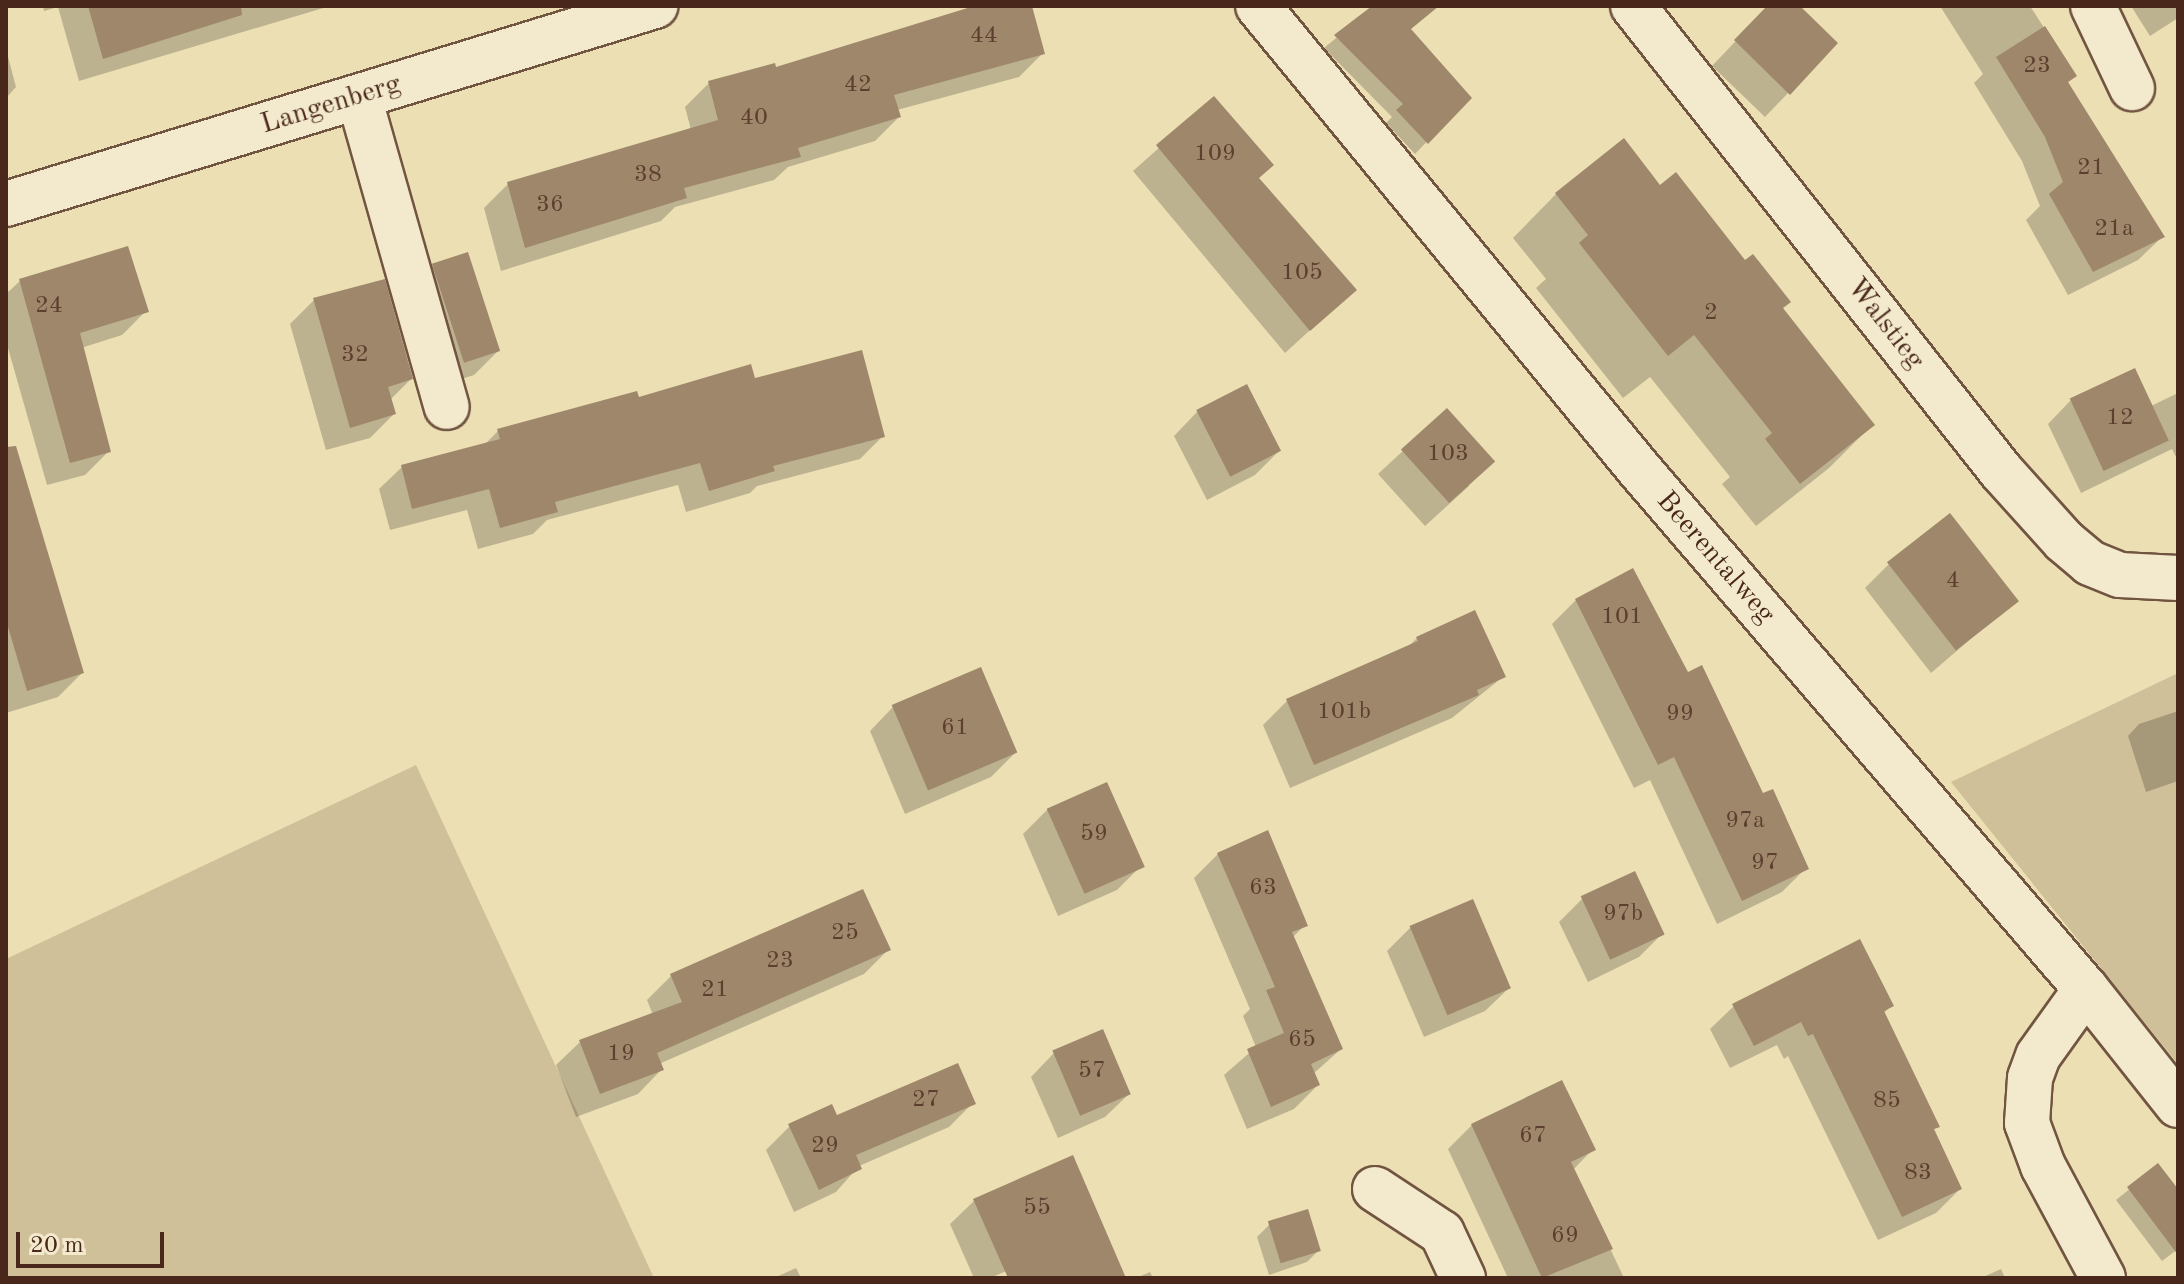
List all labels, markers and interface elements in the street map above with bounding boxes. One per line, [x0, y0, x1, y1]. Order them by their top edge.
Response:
house number: 44 [970, 23, 998, 51]
house number: 23 [2023, 53, 2051, 81]
street label: Langenberg [257, 68, 405, 142]
house number: 42 [844, 72, 872, 100]
house number: 40 [740, 105, 768, 133]
house number: 109 [1194, 141, 1236, 169]
house number: 21 [2077, 155, 2105, 183]
house number: 38 [634, 162, 662, 190]
house number: 36 [536, 192, 564, 220]
house number: 21a [2094, 216, 2134, 244]
house number: 105 [1281, 260, 1323, 288]
street label: Walstieg [1839, 272, 1931, 376]
house number: 24 [35, 293, 63, 321]
house number: 2 [1704, 300, 1718, 328]
house number: 32 [341, 342, 369, 370]
house number: 12 [2106, 405, 2134, 433]
house number: 103 [1427, 441, 1469, 469]
street label: Beerentalweg [1648, 485, 1782, 631]
house number: 4 [1946, 568, 1960, 596]
house number: 101 [1601, 604, 1643, 632]
house number: 101b [1317, 699, 1371, 727]
house number: 99 [1666, 701, 1694, 729]
house number: 61 [941, 715, 969, 743]
house number: 97a [1725, 808, 1765, 836]
house number: 59 [1080, 821, 1108, 849]
house number: 97 [1751, 850, 1779, 878]
house number: 63 [1249, 875, 1277, 903]
house number: 97b [1603, 901, 1643, 929]
house number: 25 [831, 920, 859, 948]
house number: 23 [766, 948, 794, 976]
house number: 21 [701, 977, 729, 1005]
house number: 65 [1288, 1027, 1316, 1055]
house number: 19 [607, 1041, 635, 1069]
house number: 57 [1078, 1058, 1106, 1086]
house number: 27 [912, 1087, 940, 1115]
house number: 85 [1873, 1088, 1901, 1116]
house number: 67 [1519, 1123, 1547, 1151]
house number: 29 [811, 1133, 839, 1161]
house number: 83 [1904, 1160, 1932, 1188]
house number: 55 [1023, 1195, 1051, 1223]
scale bar [20, 1216, 168, 1266]
house number: 69 [1551, 1223, 1579, 1251]
text: 20 m [30, 1234, 84, 1258]

